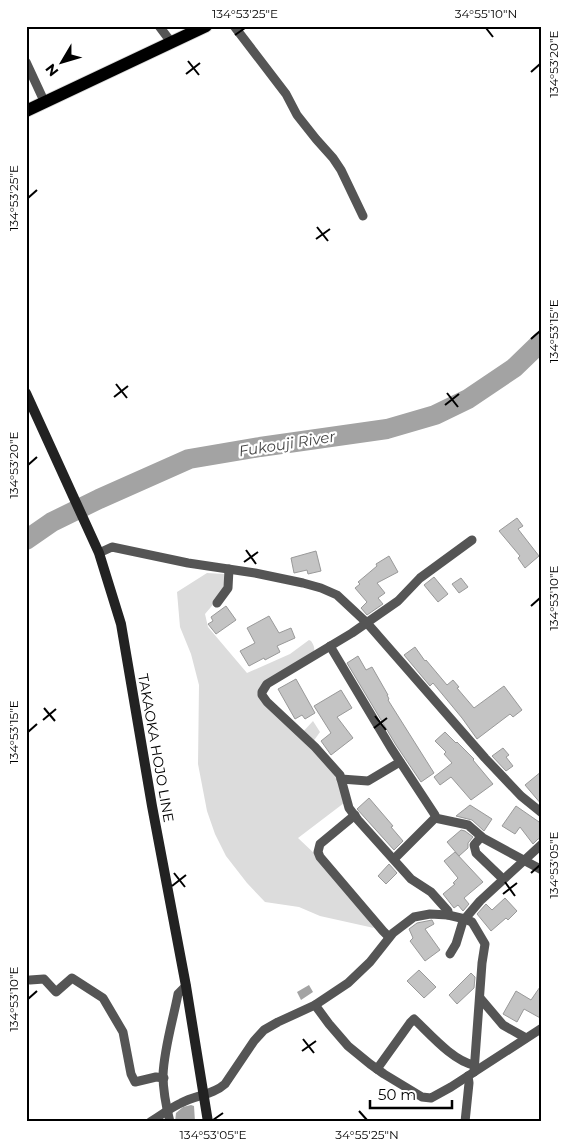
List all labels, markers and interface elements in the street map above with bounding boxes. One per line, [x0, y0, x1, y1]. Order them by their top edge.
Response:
text: 134°53'25"E [212, 6, 278, 21]
text: 34°55'10"N [455, 6, 517, 21]
text: 134°53'20"E [546, 30, 561, 98]
north arrow [38, 38, 88, 88]
text: N [41, 60, 62, 80]
text: 134°53'25"E [6, 165, 21, 231]
text: 134°53'15"E [546, 299, 561, 363]
water label: Fukouji River [237, 426, 337, 461]
text: 134°53'20"E [6, 431, 21, 499]
text: 134°53'10"E [546, 565, 561, 631]
street label: TAKAOKA HOJO LINE [134, 672, 178, 824]
text: 134°53'15"E [6, 700, 21, 764]
text: 134°53'05"E [546, 832, 561, 898]
text: 134°53'10"E [6, 966, 21, 1032]
scale bar [370, 1078, 453, 1110]
text: 50 m [378, 1085, 416, 1104]
text: 134°53'05"E [180, 1127, 246, 1142]
text: 34°55'25"N [335, 1127, 399, 1142]

